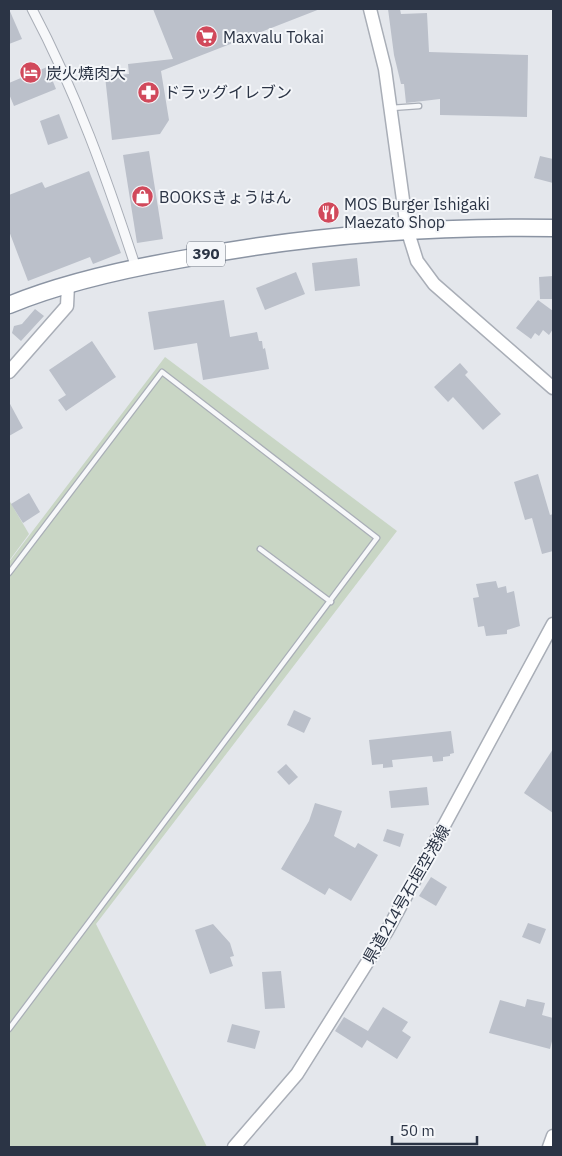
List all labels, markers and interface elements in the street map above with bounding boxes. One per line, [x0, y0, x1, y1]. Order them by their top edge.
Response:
supermarket icon: Maxvalu Tokai [195, 25, 219, 49]
place label: Maxvalu Tokai [223, 27, 324, 47]
hotel icon: 炭火燒肉大 [18, 61, 42, 85]
place label: 炭火燒肉大 [46, 63, 126, 83]
pharmacy icon: ドラッグイレブン [136, 80, 160, 104]
place label: ドラッグイレブン [164, 82, 292, 102]
shop icon: BOOKSきょうはん [131, 185, 155, 209]
place label: BOOKSきょうはん [159, 187, 291, 207]
place label: MOS Burger Ishigaki Maezato Shop [344, 194, 490, 232]
restaurant icon: MOS Burger Ishigaki Maezato Shop [316, 201, 340, 225]
road number: 390 [187, 242, 225, 266]
street label: 県道214号石垣空港線 [358, 821, 454, 967]
scale bar [392, 1114, 477, 1146]
text: 50 m [400, 1121, 435, 1140]

